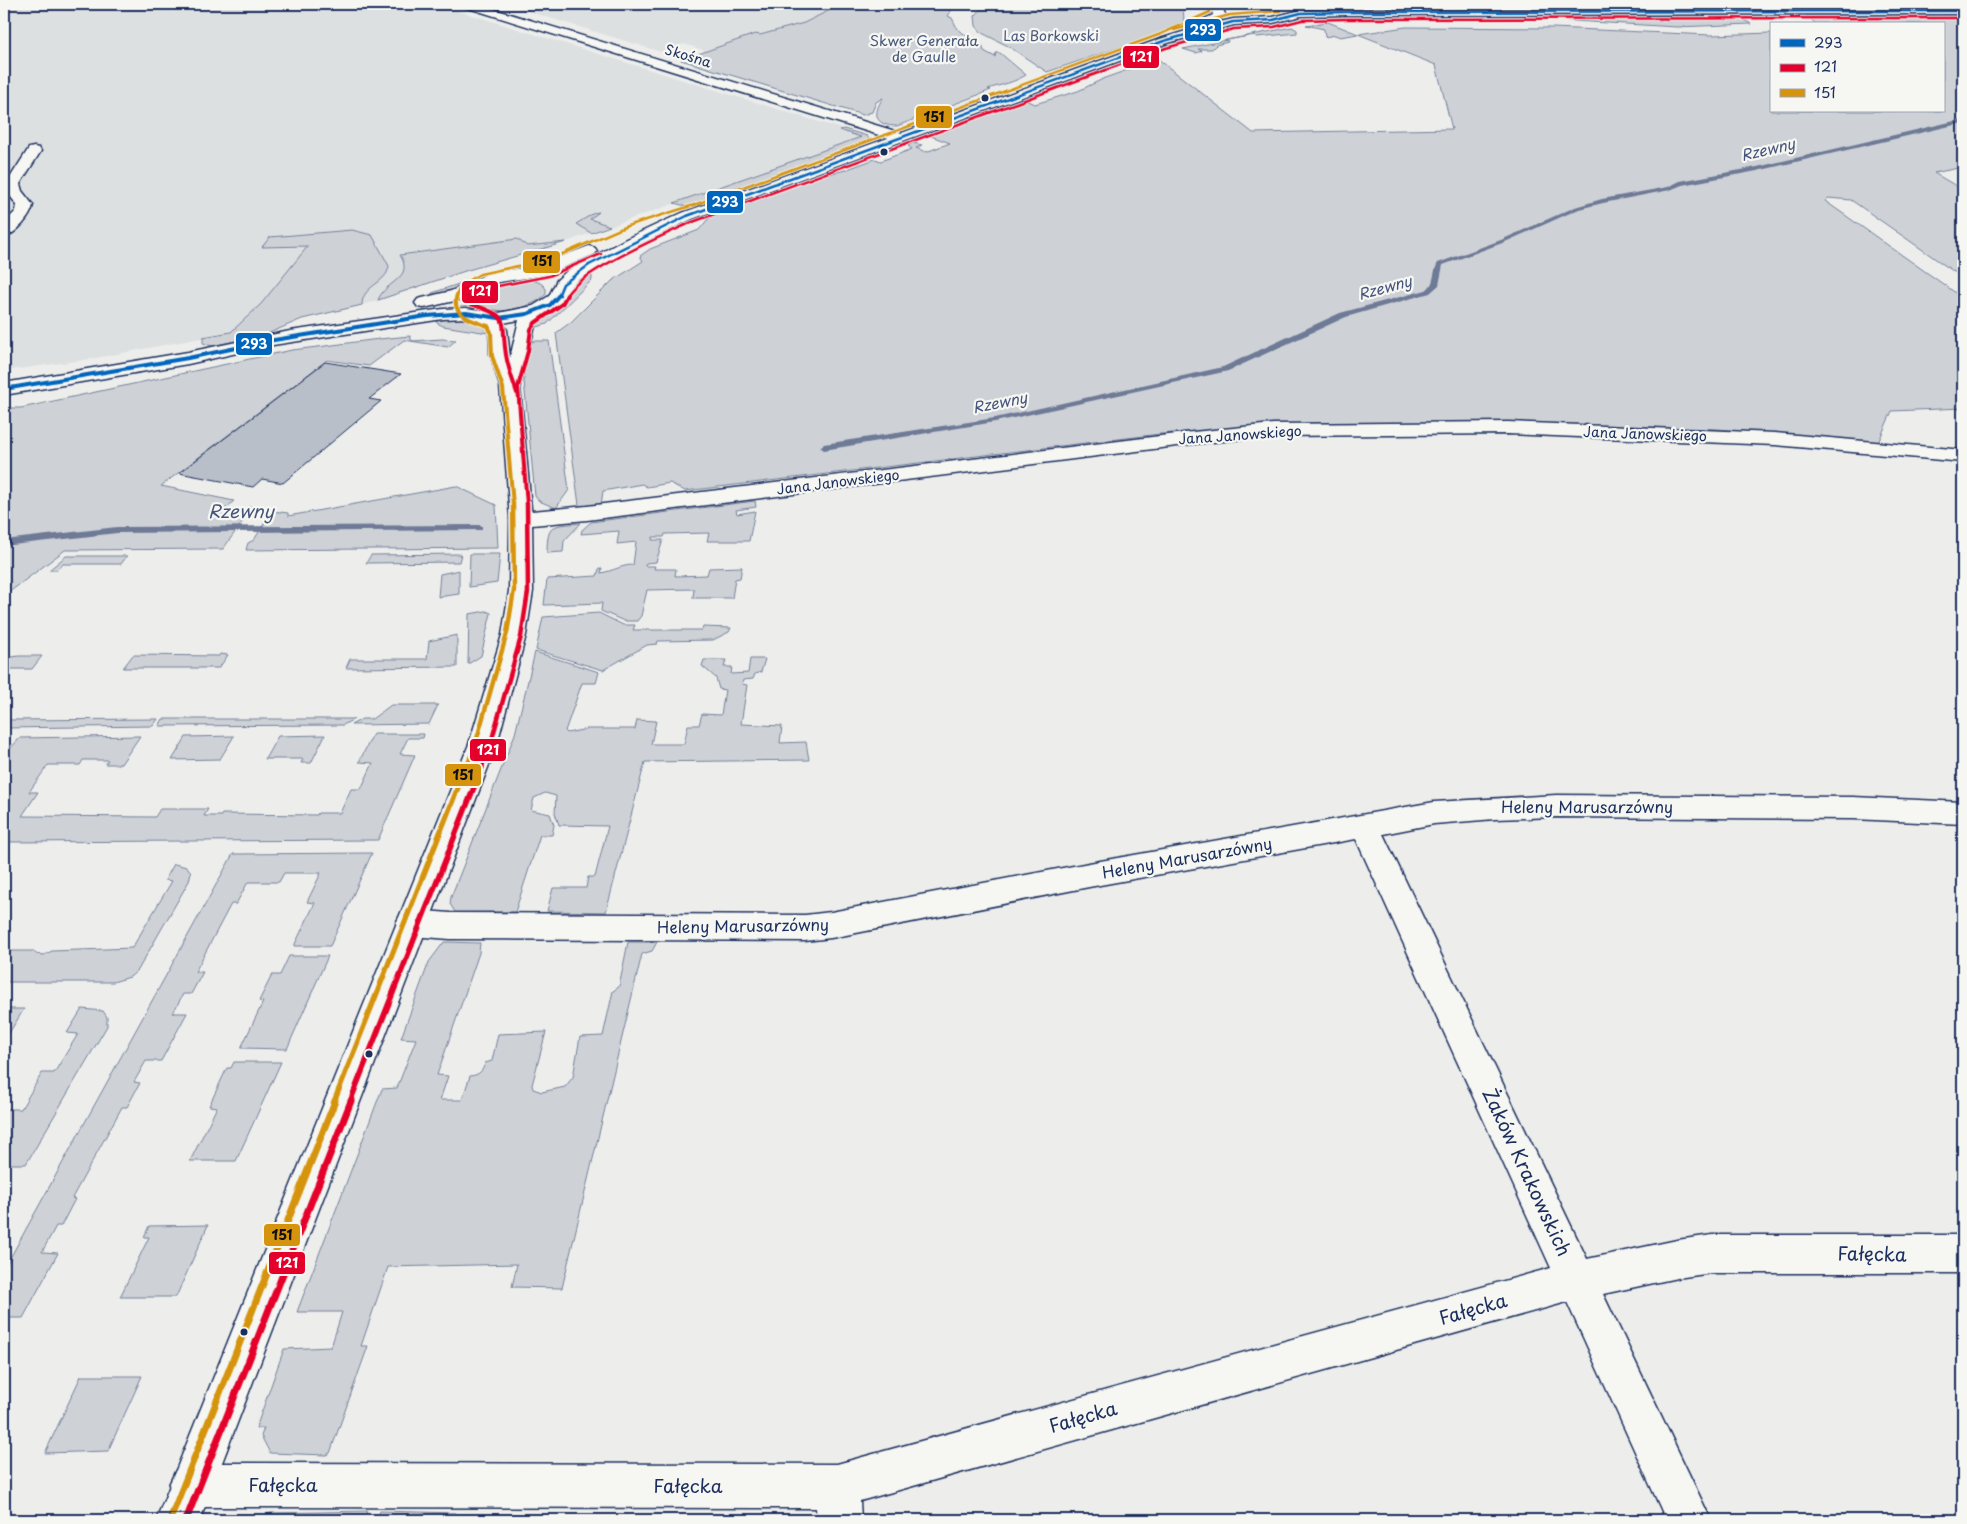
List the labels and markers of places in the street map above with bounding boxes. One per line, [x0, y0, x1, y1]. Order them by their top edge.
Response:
unlabelled marker [980, 93, 990, 103]
unlabelled marker [879, 147, 889, 157]
unlabelled marker [364, 1049, 374, 1059]
unlabelled marker [239, 1327, 249, 1337]

